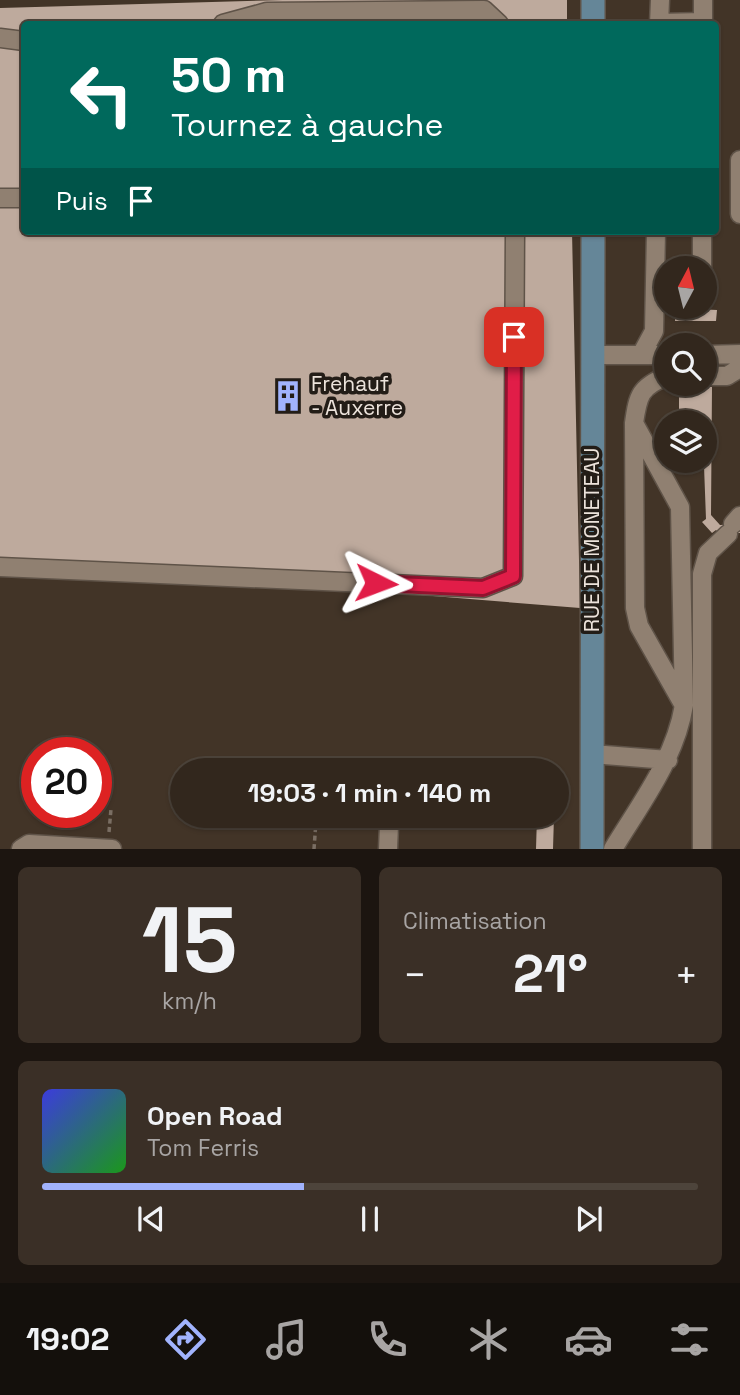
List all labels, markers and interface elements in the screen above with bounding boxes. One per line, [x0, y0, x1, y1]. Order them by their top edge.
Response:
text: 50 m [171, 44, 286, 106]
icon: left [56, 49, 147, 140]
text: Tournez à gauche [171, 105, 443, 145]
icon: arrive [122, 182, 160, 220]
text: Puis [56, 184, 108, 218]
north arrow [654, 256, 718, 318]
map controls [654, 256, 717, 473]
pin [484, 307, 544, 367]
icon: arrive [495, 318, 533, 356]
button: search [654, 333, 717, 396]
place label: Frehauf - Auxerre [311, 370, 403, 421]
building icon: Frehauf - Auxerre [271, 379, 305, 413]
button: layers [654, 410, 717, 473]
street label: RUE DE MONETEAU [578, 448, 605, 632]
position arrow [339, 546, 413, 620]
speed limit sign: 20 [21, 737, 112, 828]
text: 19:03 · 1 min · 140 m [248, 776, 491, 810]
text: 15 [142, 882, 237, 999]
text: Climatisation [403, 906, 547, 936]
text: 21° [513, 941, 588, 1007]
text: − [403, 951, 427, 999]
text: + [674, 951, 698, 999]
text: km/h [162, 986, 217, 1016]
text: Open Road [147, 1099, 283, 1133]
text: Tom Ferris [147, 1133, 259, 1163]
icon: previous [132, 1200, 170, 1238]
icon: pause [351, 1200, 389, 1238]
icon: next [570, 1200, 608, 1238]
icon: directions [161, 1315, 210, 1364]
icon: music [262, 1315, 311, 1364]
icon: phone [363, 1315, 412, 1364]
icon: climate [464, 1315, 513, 1364]
icon: car [564, 1315, 613, 1364]
icon: filters [665, 1315, 714, 1364]
text: 19:02 [26, 1319, 109, 1359]

